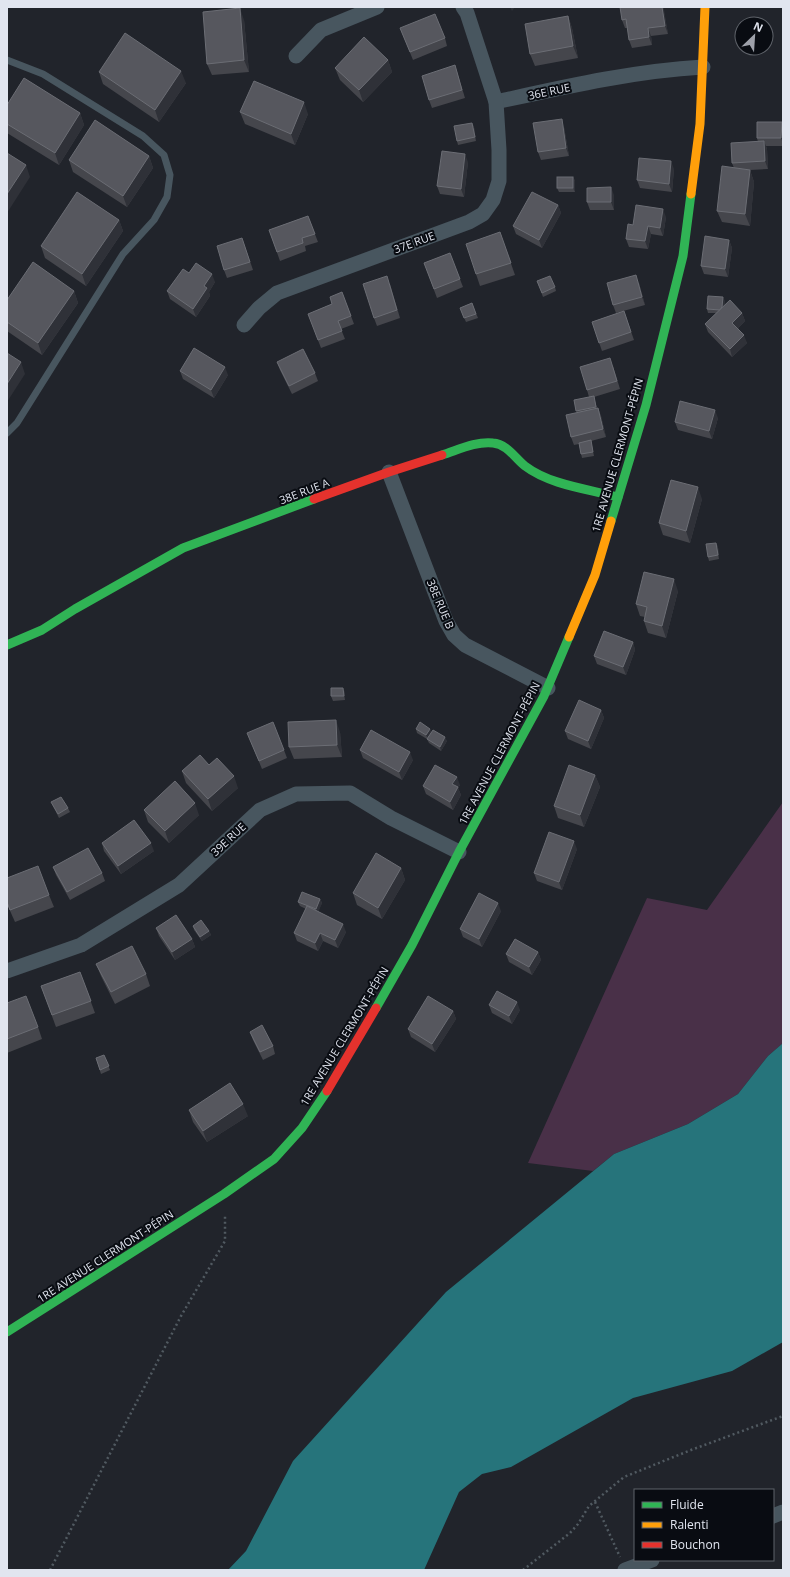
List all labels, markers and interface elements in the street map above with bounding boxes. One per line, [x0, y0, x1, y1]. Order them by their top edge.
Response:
north arrow [734, 16, 774, 56]
text: N [751, 18, 766, 35]
street label: 36E RUE [527, 79, 571, 103]
street label: 37E RUE [391, 228, 437, 256]
street label: 1RE AVENUE CLERMONT-PÉPIN [588, 376, 646, 534]
street label: 38E RUE A [277, 475, 331, 507]
street label: 38E RUE B [424, 577, 458, 631]
street label: 1RE AVENUE CLERMONT-PÉPIN [455, 679, 543, 827]
street label: 39E RUE [207, 819, 249, 859]
street label: 1RE AVENUE CLERMONT-PÉPIN [296, 964, 392, 1108]
street label: 1RE AVENUE CLERMONT-PÉPIN [34, 1206, 176, 1306]
legend [634, 1489, 774, 1561]
text: Fluide [670, 1496, 704, 1513]
text: Ralenti [670, 1516, 709, 1533]
text: Bouchon [670, 1536, 720, 1553]

